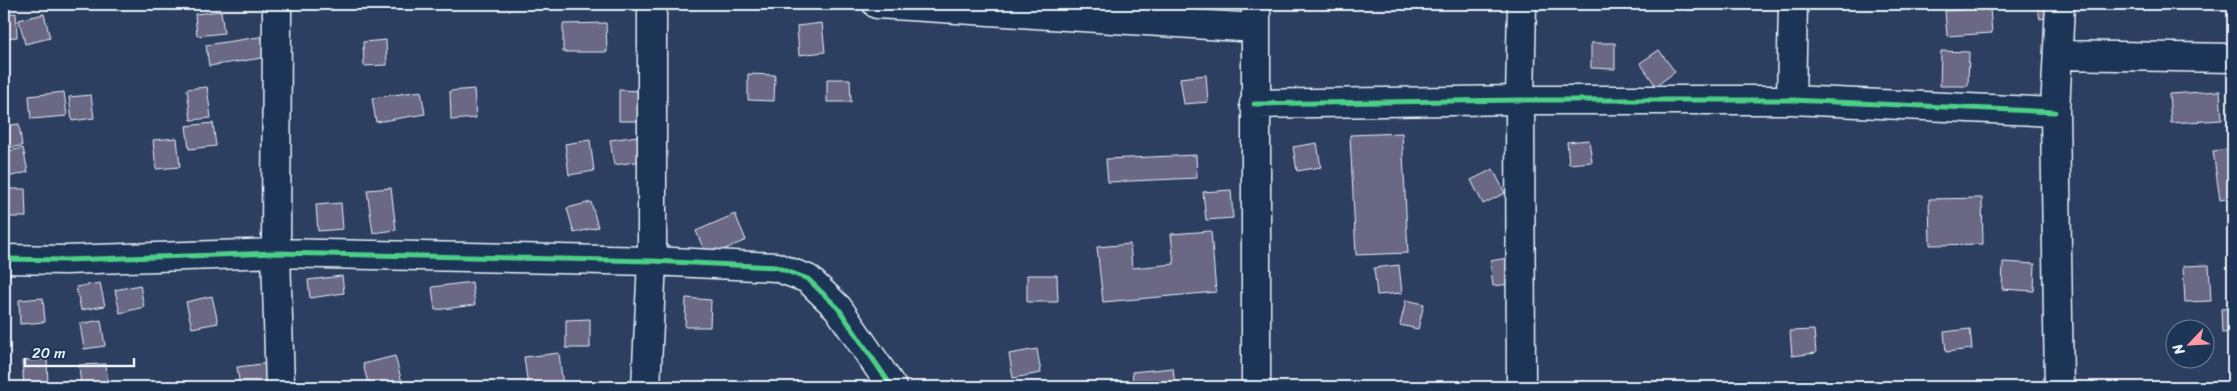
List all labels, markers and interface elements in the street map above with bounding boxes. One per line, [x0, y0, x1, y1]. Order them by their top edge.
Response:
north arrow [2164, 318, 2214, 368]
scale bar [25, 336, 134, 368]
text: N [2165, 339, 2192, 360]
text: 20 m [32, 340, 66, 366]

